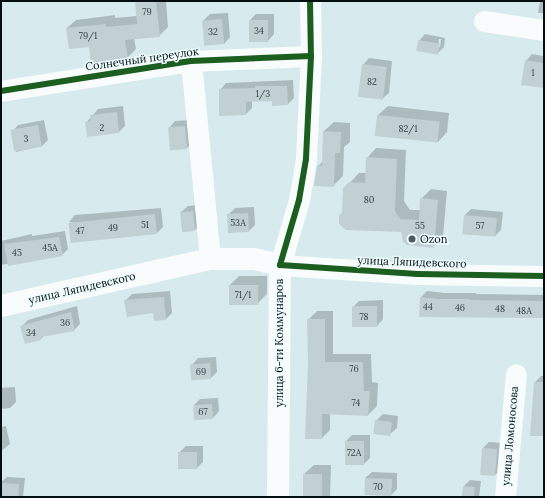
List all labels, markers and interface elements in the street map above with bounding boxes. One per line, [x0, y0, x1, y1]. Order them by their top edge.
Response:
house number: 79 [142, 7, 152, 17]
house number: 34 [254, 26, 264, 36]
house number: 32 [208, 27, 218, 37]
house number: 79/1 [79, 31, 97, 41]
street label: Солнечный переулок [85, 45, 199, 73]
house number: 1 [531, 68, 535, 78]
house number: 82 [367, 77, 377, 87]
house number: 1/3 [256, 89, 270, 99]
house number: 2 [100, 123, 104, 133]
house number: 82/1 [398, 124, 418, 134]
house number: 3 [23, 134, 29, 144]
house number: 80 [364, 195, 374, 205]
house number: 53А [230, 218, 246, 228]
house number: 51 [141, 220, 149, 230]
house number: 55 [415, 221, 425, 231]
house number: 57 [475, 221, 485, 231]
house number: 49 [108, 223, 118, 233]
house number: 47 [75, 226, 85, 236]
place label: Ozon [420, 232, 447, 246]
marker: Ozon [407, 234, 417, 244]
house number: 45А [42, 243, 58, 253]
house number: 45 [12, 248, 22, 258]
street label: улица Ляпидевского [357, 253, 467, 271]
street label: улица Ляпидевского [27, 269, 137, 307]
street label: улица 6-ти Коммунаров [272, 279, 286, 407]
house number: 71/1 [235, 290, 251, 300]
house number: 44 [423, 302, 433, 312]
house number: 46 [455, 303, 465, 313]
house number: 48 [495, 304, 505, 314]
house number: 48А [516, 306, 532, 316]
house number: 78 [359, 312, 369, 322]
house number: 36 [60, 318, 70, 328]
house number: 34 [26, 328, 36, 338]
house number: 76 [349, 364, 359, 374]
house number: 69 [196, 367, 206, 377]
street label: улица Ломоносова [499, 386, 521, 486]
house number: 74 [352, 398, 360, 408]
house number: 67 [198, 407, 208, 417]
house number: 72А [347, 448, 361, 458]
house number: 70 [373, 482, 383, 492]

